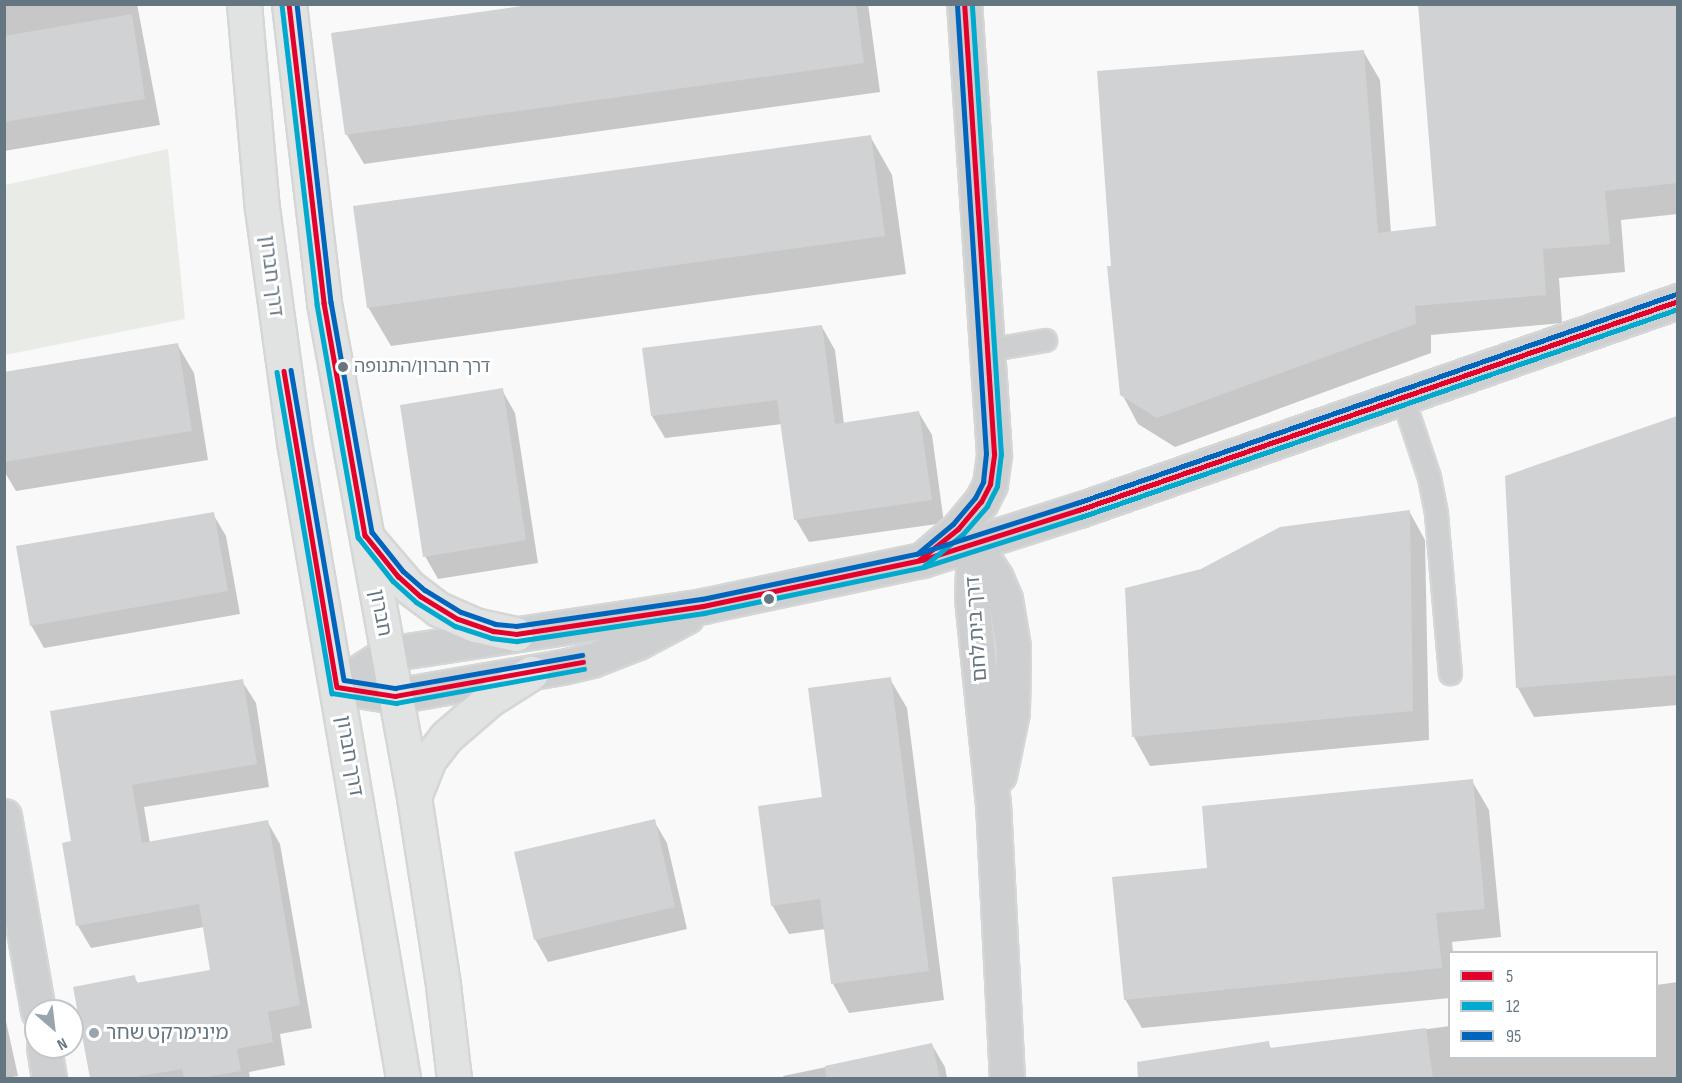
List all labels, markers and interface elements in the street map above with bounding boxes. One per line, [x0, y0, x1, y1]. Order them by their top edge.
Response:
street label: דרך חברון [254, 234, 288, 318]
place label: דרך חברון/התנופה [354, 356, 490, 378]
marker: דרך חברון/התנופה [337, 361, 349, 373]
street label: דרך בית לחם [961, 576, 993, 682]
street label: חברון [364, 588, 396, 638]
unlabelled marker [763, 593, 775, 605]
street label: דרך חברון [330, 714, 368, 798]
legend [1448, 951, 1658, 1059]
text: 5 [1506, 966, 1513, 987]
text: 12 [1506, 996, 1520, 1017]
north arrow [24, 999, 84, 1059]
place label: מינימרקט שחר [106, 1021, 229, 1045]
marker: מינימרקט שחר [87, 1026, 101, 1040]
text: 95 [1506, 1026, 1521, 1047]
text: N [54, 1033, 70, 1054]

